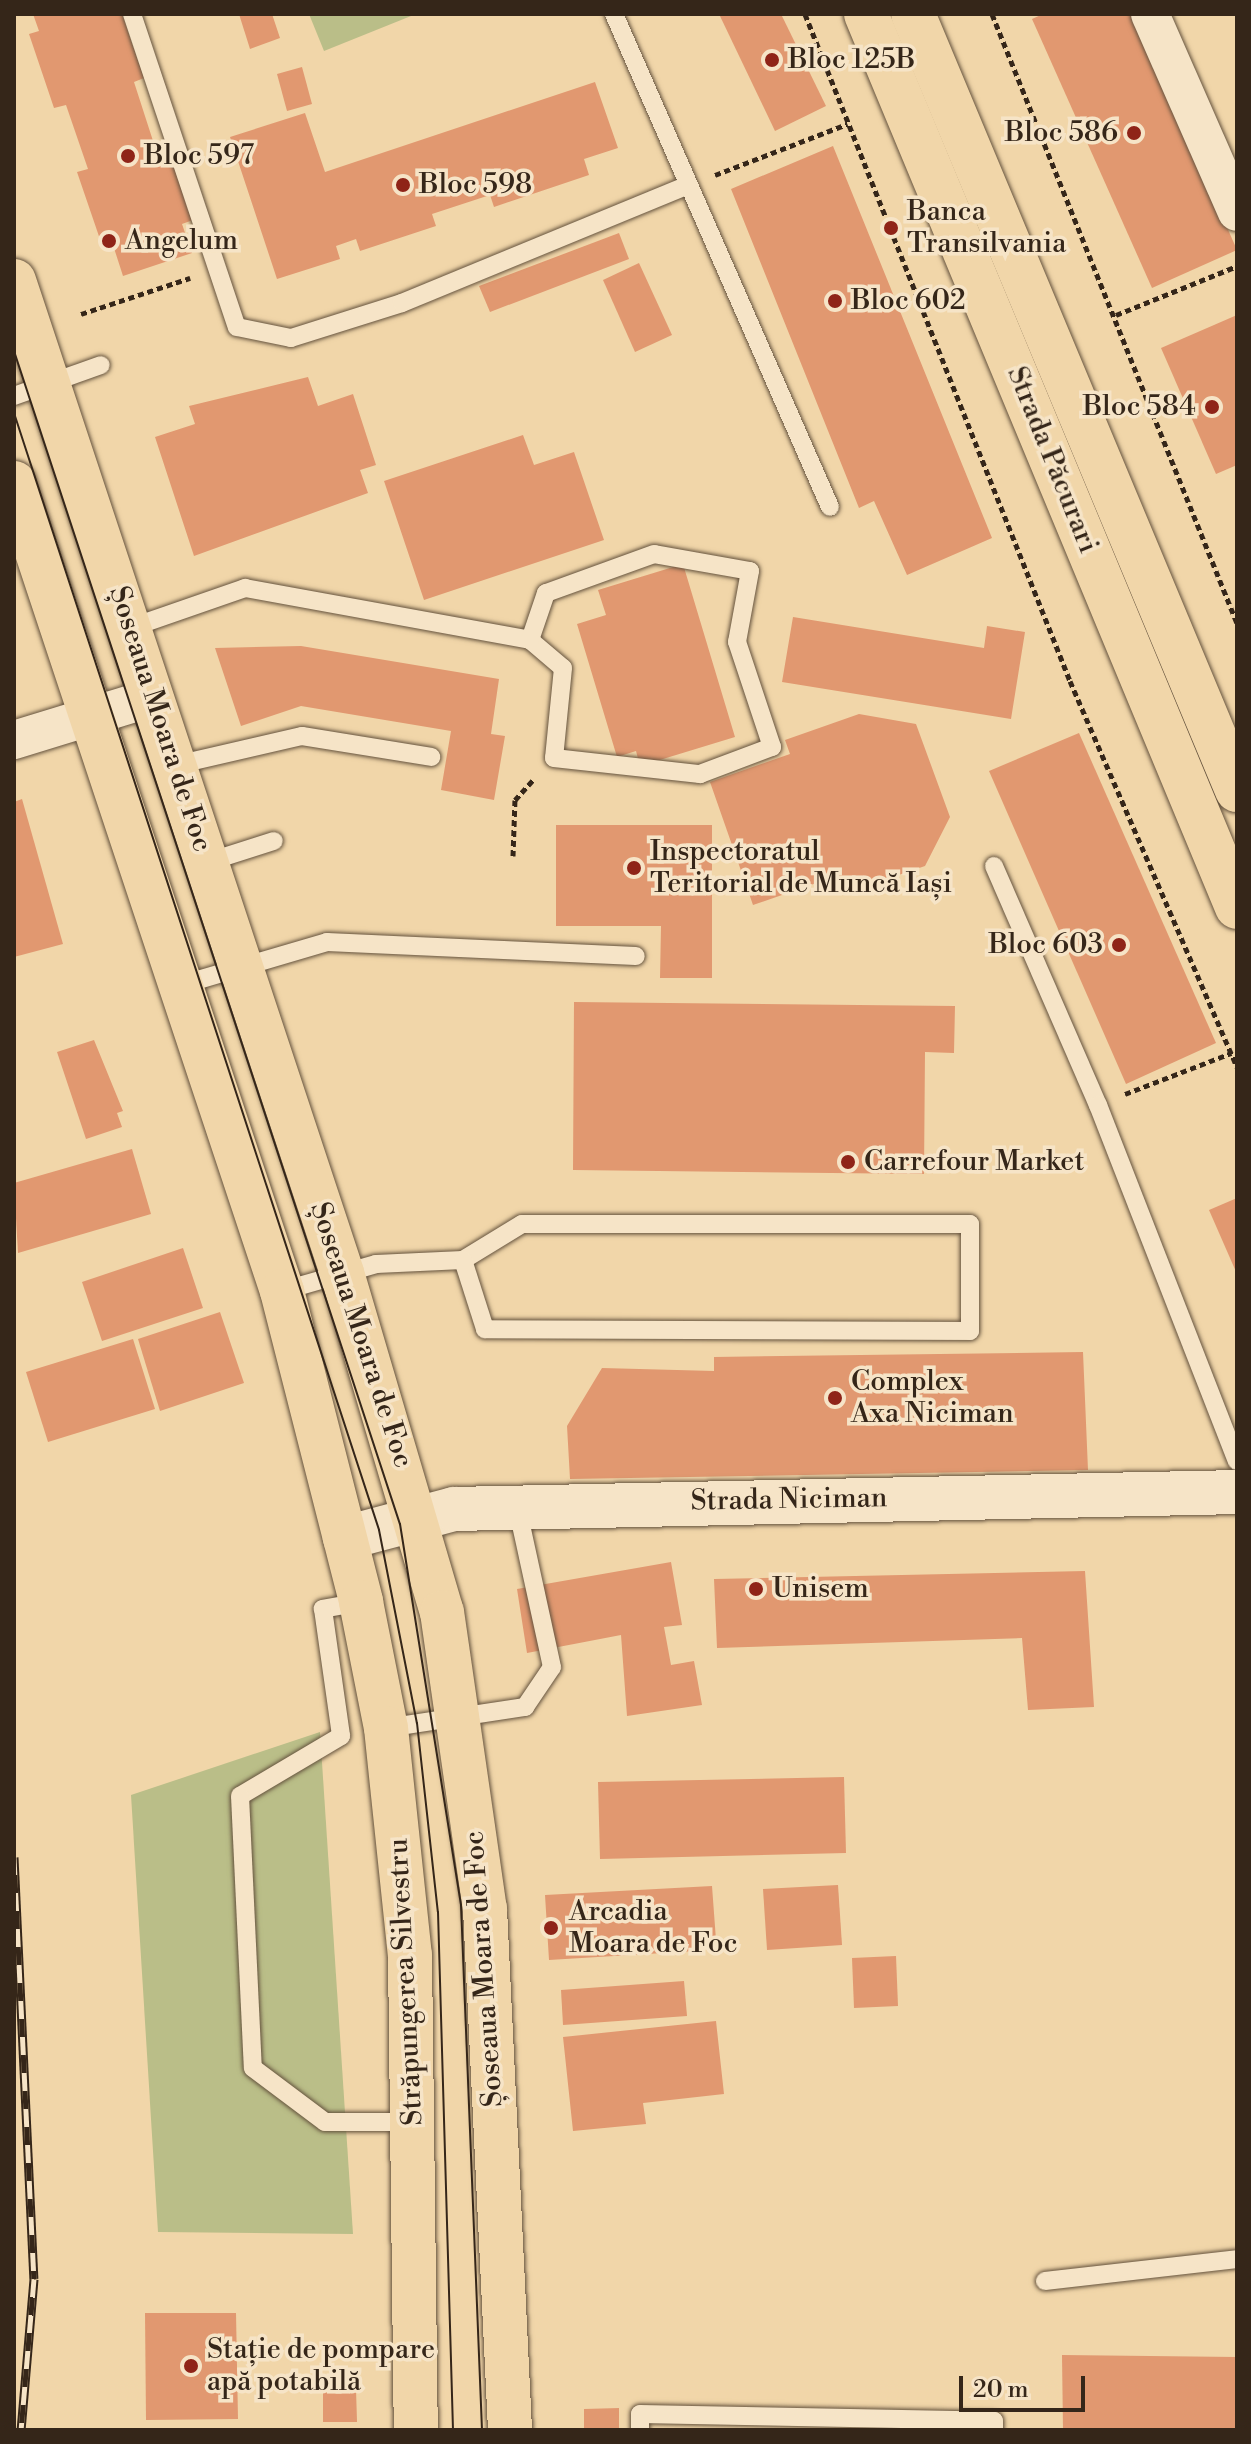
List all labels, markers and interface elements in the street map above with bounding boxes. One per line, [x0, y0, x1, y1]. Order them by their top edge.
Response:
place label: Bloc 125B [788, 43, 915, 77]
marker: Bloc 125B [763, 51, 781, 69]
place label: Bloc 586 [1005, 116, 1118, 150]
marker: Bloc 586 [1125, 124, 1143, 142]
place label: Bloc 597 [144, 139, 254, 173]
marker: Bloc 597 [119, 147, 137, 165]
place label: Bloc 598 [419, 168, 532, 202]
marker: Bloc 598 [394, 176, 412, 194]
place label: Banca Transilvania [907, 195, 1066, 261]
marker: Banca Transilvania [882, 219, 900, 237]
place label: Angelum [125, 224, 238, 258]
marker: Angelum [100, 232, 118, 250]
place label: Bloc 602 [851, 284, 966, 318]
marker: Bloc 602 [826, 292, 844, 310]
street label: Strada Păcurari [999, 362, 1105, 558]
place label: Bloc 584 [1083, 390, 1196, 424]
marker: Bloc 584 [1203, 398, 1221, 416]
street label: Șoseaua Moara de Foc [101, 582, 219, 856]
place label: Inspectoratul Teritorial de Muncă Iași [650, 835, 952, 901]
marker: Inspectoratul Teritorial de Muncă Iași [625, 859, 643, 877]
place label: Bloc 603 [988, 928, 1103, 962]
marker: Bloc 603 [1110, 936, 1128, 954]
place label: Carrefour Market [864, 1145, 1084, 1179]
marker: Carrefour Market [839, 1153, 857, 1171]
street label: Șoseaua Moara de Foc [302, 1198, 420, 1472]
place label: Complex Axa Niciman [851, 1365, 1014, 1431]
marker: Complex Axa Niciman [826, 1389, 844, 1407]
street label: Strada Niciman [690, 1481, 888, 1519]
place label: Unisem [772, 1572, 869, 1606]
marker: Unisem [747, 1580, 765, 1598]
street label: Șoseaua Moara de Foc [458, 1830, 510, 2108]
street label: Străpungerea Silvestru [382, 1837, 430, 2127]
place label: Arcadia Moara de Foc [569, 1895, 738, 1961]
marker: Arcadia Moara de Foc [540, 1917, 562, 1939]
place label: Stație de pompare apă potabilă [207, 2333, 435, 2399]
marker: Stație de pompare apă potabilă [182, 2357, 200, 2375]
scale bar [963, 2360, 1089, 2410]
text: 20 m [973, 2375, 1029, 2405]

